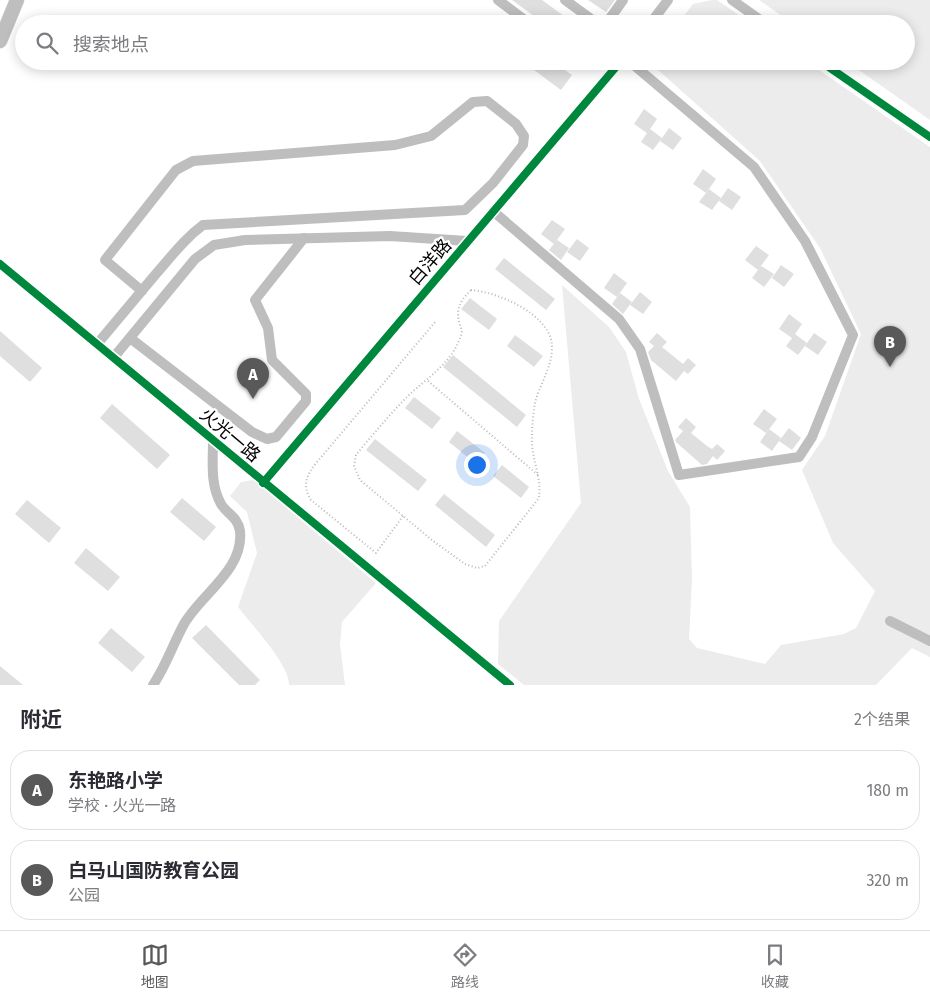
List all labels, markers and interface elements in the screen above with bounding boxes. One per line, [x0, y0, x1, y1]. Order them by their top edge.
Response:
search box [15, 15, 915, 70]
icon: search [33, 29, 61, 57]
text: 搜索地点 [73, 33, 149, 56]
street label: 白洋路 [404, 234, 456, 290]
pin: B [874, 326, 906, 367]
pin: A [237, 358, 269, 399]
street label: 火光一路 [195, 403, 265, 467]
your location [464, 452, 490, 478]
text: 附近 [20, 707, 62, 733]
text: 2个结果 [854, 710, 910, 729]
text: 东艳路小学 [68, 769, 163, 792]
text: A [32, 781, 42, 800]
text: 180 m [866, 781, 909, 800]
text: 学校 · 火光一路 [68, 796, 176, 815]
text: 白马山国防教育公园 [68, 859, 239, 882]
text: B [32, 871, 42, 890]
text: 320 m [866, 871, 909, 890]
text: 公园 [68, 886, 100, 905]
tab: 地图 [141, 941, 169, 991]
tab: 路线 [451, 941, 479, 991]
tab: 收藏 [761, 941, 789, 991]

